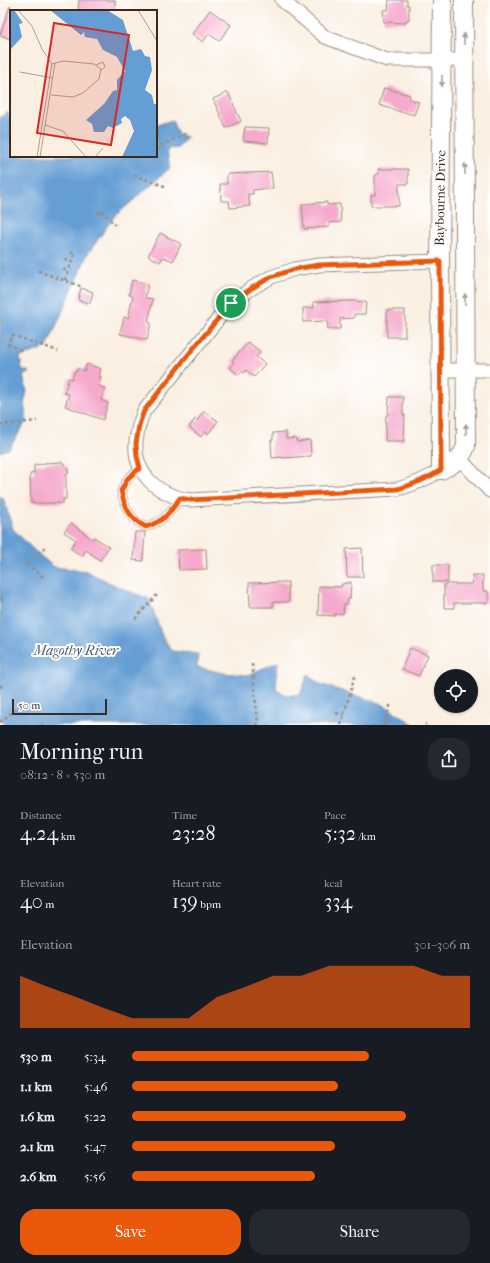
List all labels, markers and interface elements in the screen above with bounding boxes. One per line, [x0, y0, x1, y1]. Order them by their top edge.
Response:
inset map [10, 10, 157, 157]
one-way arrow [461, 32, 467, 45]
one-way arrow [439, 75, 445, 88]
street label: Baybourne Drive [432, 149, 448, 246]
one-way arrow [462, 162, 468, 175]
pin [214, 286, 248, 320]
icon: arrive [220, 292, 242, 314]
one-way arrow [462, 292, 468, 305]
one-way arrow [463, 422, 469, 435]
water label: Magothy River [33, 642, 120, 659]
map controls [434, 669, 478, 713]
button: locate [434, 669, 478, 713]
scale bar [12, 697, 107, 716]
text: 50 m [18, 699, 40, 712]
button: share [428, 738, 470, 780]
text: Morning run [20, 739, 143, 765]
text: 08:12 · 8 × 530 m [20, 767, 105, 782]
text: Distance [20, 809, 61, 822]
text: Time [172, 809, 197, 822]
text: Pace [324, 809, 346, 822]
text: 4.24 [20, 822, 58, 845]
text: 23:28 [172, 822, 216, 845]
text: 5:32 [324, 822, 356, 845]
text: km [58, 830, 75, 843]
text: /km [356, 830, 376, 843]
text: Elevation [20, 877, 64, 890]
text: Heart rate [172, 877, 221, 890]
text: kcal [324, 877, 343, 890]
text: 40 [20, 890, 43, 913]
text: 139 [172, 890, 198, 913]
text: 334 [324, 890, 352, 913]
text: m [43, 898, 54, 911]
text: bpm [198, 898, 221, 911]
text: Elevation [20, 937, 73, 952]
text: 301–306 m [414, 937, 470, 952]
text: 530 m [20, 1049, 52, 1064]
text: 5:34 [84, 1049, 106, 1064]
text: 1.1 km [20, 1079, 52, 1094]
text: 5:46 [84, 1079, 107, 1094]
text: 1.6 km [20, 1109, 54, 1124]
text: 5:22 [84, 1109, 106, 1124]
text: 2.1 km [20, 1139, 54, 1154]
text: 5:47 [84, 1139, 106, 1154]
text: 2.6 km [20, 1169, 57, 1184]
text: 5:56 [84, 1169, 105, 1184]
button: Save [20, 1209, 241, 1255]
button: Share [249, 1209, 470, 1255]

